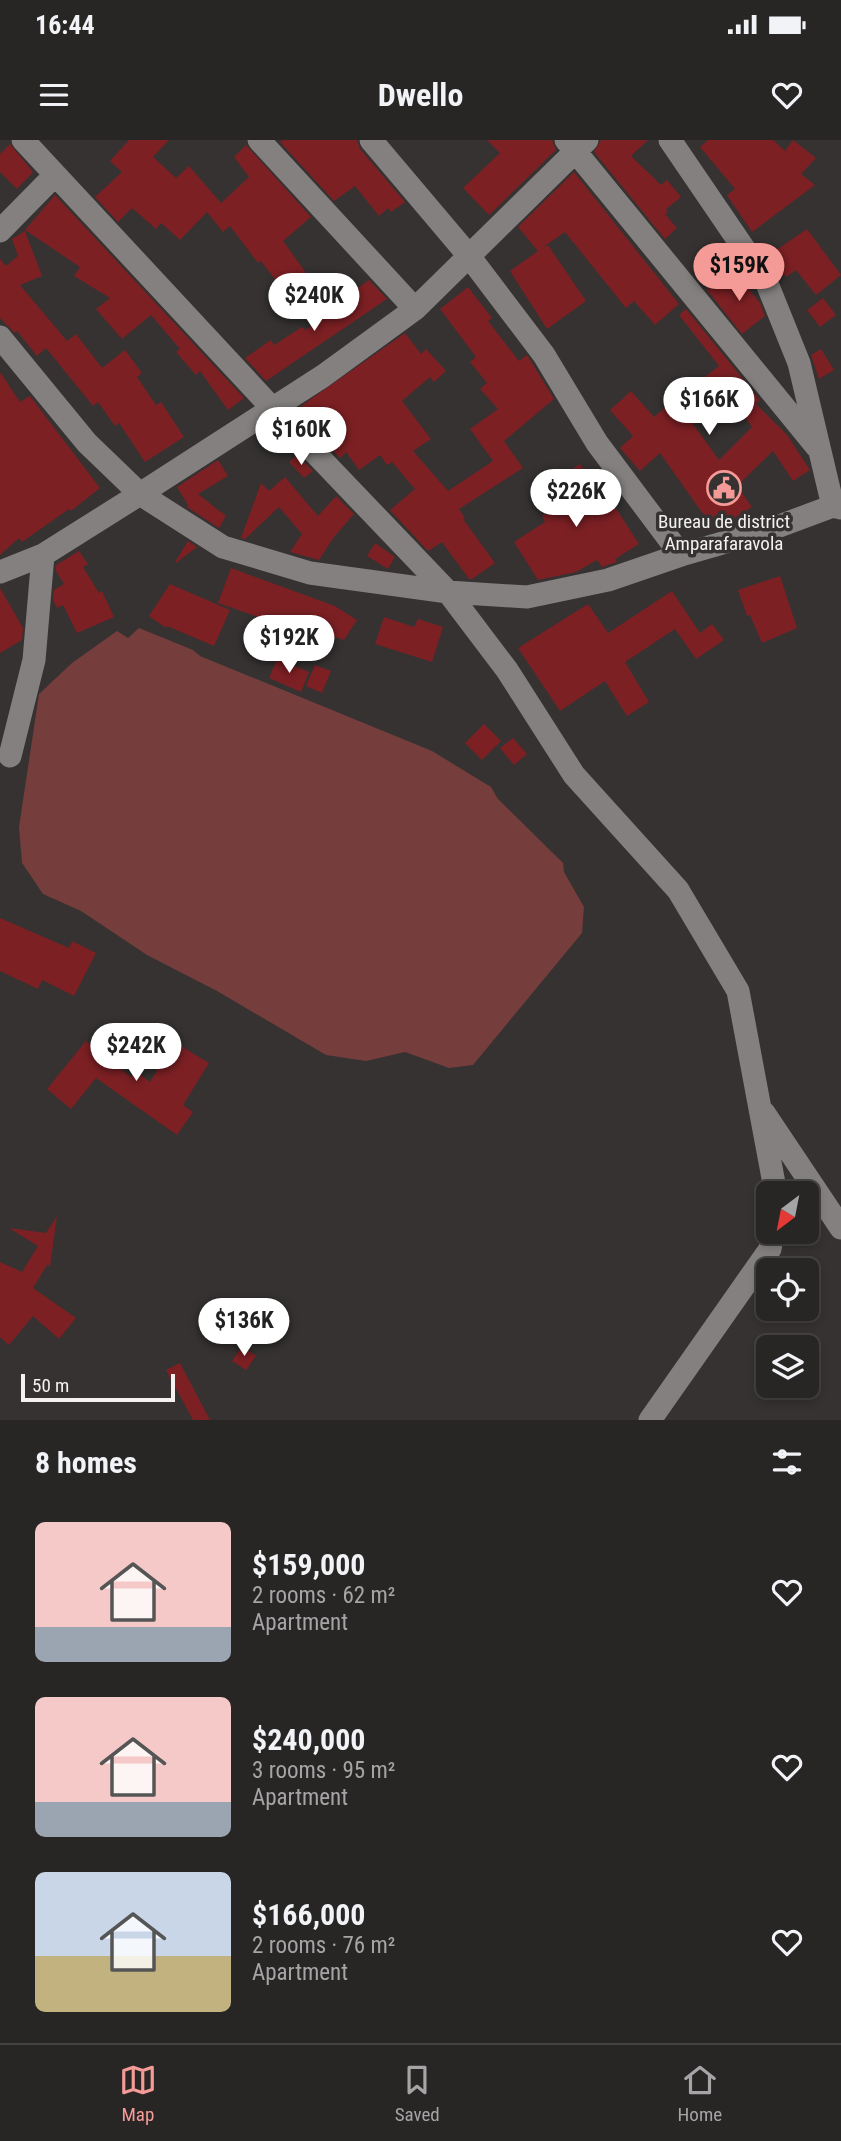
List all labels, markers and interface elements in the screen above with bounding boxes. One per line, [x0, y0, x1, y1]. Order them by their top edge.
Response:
text: 16:44 [35, 10, 95, 40]
icon: menu [35, 76, 73, 114]
text: Dwello [378, 76, 463, 114]
icon: heart [768, 76, 806, 114]
pin: $159K [690, 244, 788, 303]
text: $159K [709, 252, 769, 279]
pin: $240K [265, 274, 363, 333]
text: $240K [284, 282, 344, 309]
pin: $166K [660, 378, 758, 437]
text: $166K [679, 386, 739, 413]
pin: $160K [252, 408, 350, 467]
text: $160K [271, 416, 331, 443]
public building icon: Bureau de district Amparafaravola [705, 469, 743, 507]
pin: $226K [527, 470, 625, 529]
text: $226K [546, 478, 606, 505]
place label: Bureau de district Amparafaravola [658, 510, 790, 555]
pin: $192K [240, 616, 338, 675]
text: $192K [259, 624, 319, 651]
pin: $242K [87, 1024, 185, 1083]
text: $242K [106, 1032, 166, 1059]
north arrow [756, 1181, 819, 1244]
map controls [756, 1181, 819, 1398]
button: locate [756, 1258, 819, 1321]
pin: $136K [195, 1298, 293, 1358]
text: $136K [214, 1307, 274, 1334]
button: layers [756, 1335, 819, 1398]
scale bar [21, 1371, 175, 1403]
text: 50 m [32, 1374, 69, 1397]
icon: filters [768, 1443, 806, 1481]
text: 8 homes [35, 1445, 137, 1480]
text: $159,000 [252, 1547, 365, 1582]
icon: home [91, 1550, 175, 1634]
icon: heart [768, 1573, 806, 1611]
text: 2 rooms · 62 m² [252, 1582, 395, 1609]
text: Apartment [252, 1609, 348, 1636]
text: $240,000 [252, 1722, 365, 1757]
icon: home [91, 1725, 175, 1809]
icon: heart [768, 1748, 806, 1786]
text: 3 rooms · 95 m² [252, 1757, 395, 1784]
text: Apartment [252, 1784, 348, 1811]
text: $166,000 [252, 1897, 365, 1932]
icon: home [91, 1900, 175, 1984]
icon: heart [768, 1923, 806, 1961]
text: 2 rooms · 76 m² [252, 1932, 395, 1959]
text: Apartment [252, 1959, 348, 1986]
tab: Map [119, 2061, 157, 2126]
tab: Saved [395, 2061, 440, 2126]
tab: Home [678, 2061, 722, 2126]

